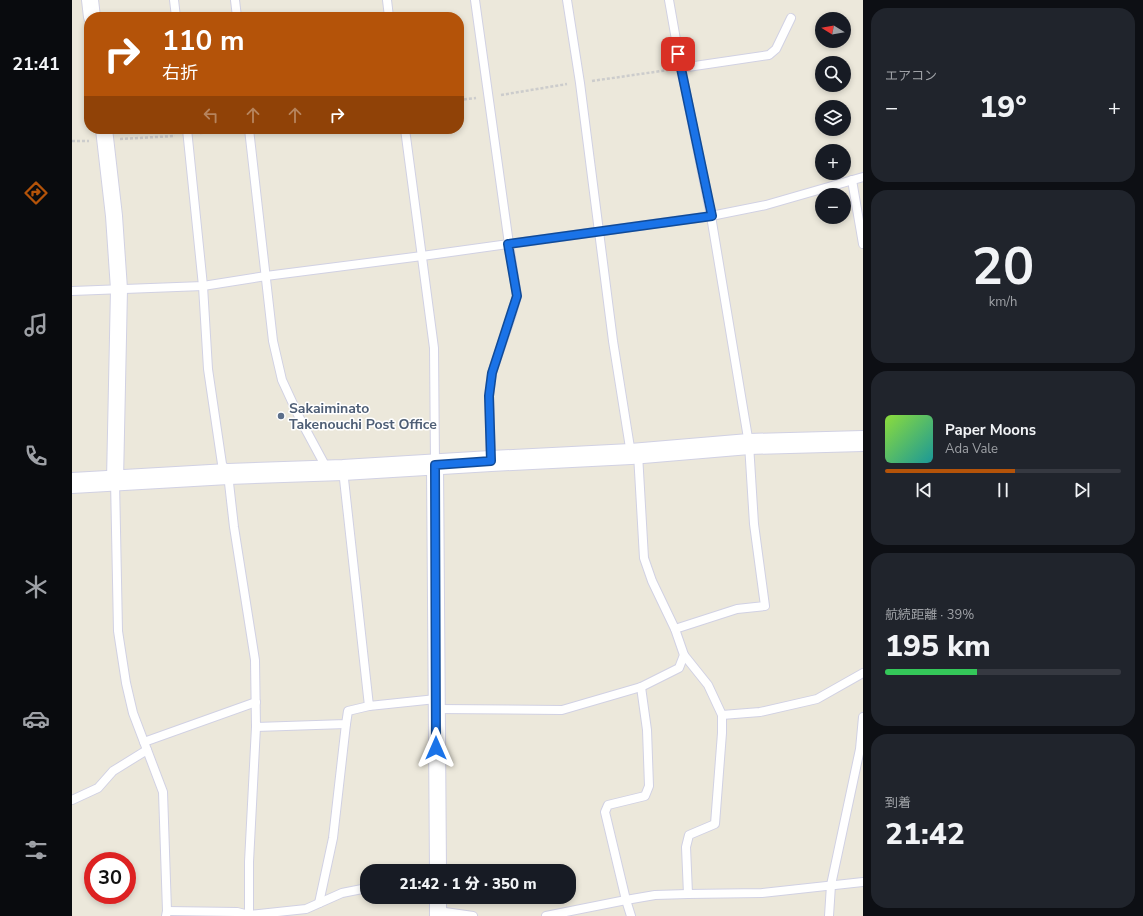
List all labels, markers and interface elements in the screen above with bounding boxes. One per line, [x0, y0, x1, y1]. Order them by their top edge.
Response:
north arrow [815, 12, 851, 48]
map controls [815, 12, 851, 224]
text: 110 m [162, 22, 245, 60]
icon: right [96, 28, 148, 80]
pin [661, 37, 695, 71]
icon: arrive [667, 43, 689, 65]
text: 21:41 [12, 52, 60, 76]
button: search [815, 56, 851, 92]
text: 右折 [162, 61, 198, 85]
text: エアコン [885, 67, 937, 85]
text: 19° [979, 87, 1027, 128]
text: − [885, 93, 898, 123]
text: + [1108, 93, 1121, 123]
button: layers [815, 100, 851, 136]
icon: left [200, 104, 222, 126]
icon: ahead [242, 104, 264, 126]
icon: ahead [284, 104, 306, 126]
icon: right [326, 104, 348, 126]
button: + [815, 144, 851, 180]
icon: directions [22, 179, 50, 207]
button: − [815, 188, 851, 224]
text: 20 [972, 231, 1034, 302]
text: km/h [989, 293, 1017, 311]
icon: music [22, 311, 50, 339]
place label: Sakaiminato Takenouchi Post Office [289, 399, 437, 434]
marker: Sakaiminato Takenouchi Post Office [276, 411, 286, 421]
text: Paper Moons [945, 420, 1036, 440]
text: Ada Vale [945, 440, 998, 458]
icon: phone [22, 442, 50, 470]
icon: previous [913, 479, 935, 501]
icon: pause [992, 479, 1014, 501]
icon: next [1071, 479, 1093, 501]
icon: climate [22, 573, 50, 601]
text: 航続距離 · 39% [885, 606, 974, 624]
text: 195 km [885, 626, 991, 667]
icon: car [22, 705, 50, 733]
position arrow [415, 727, 457, 769]
text: 到着 [885, 794, 911, 812]
text: 21:42 [885, 814, 965, 855]
icon: filters [22, 836, 50, 864]
speed limit sign: 30 [84, 852, 136, 904]
text: 21:42 · 1 分 · 350 m [399, 874, 537, 894]

